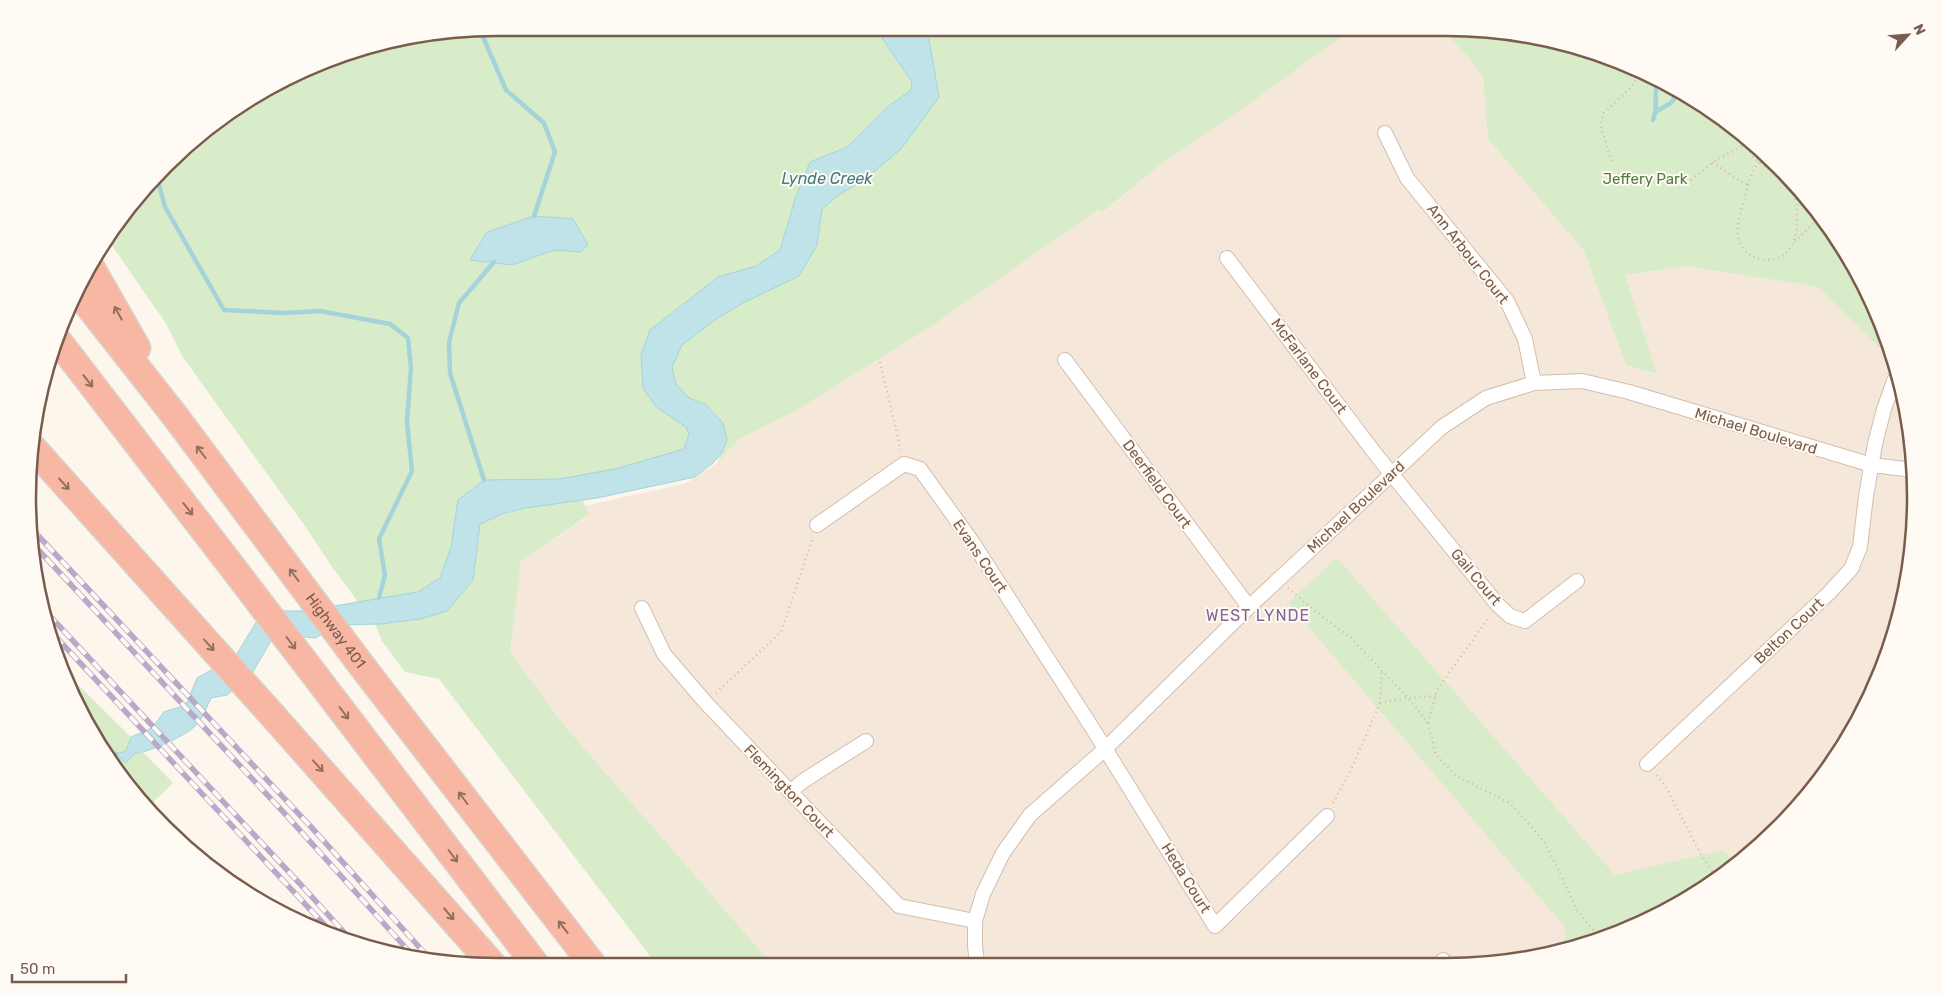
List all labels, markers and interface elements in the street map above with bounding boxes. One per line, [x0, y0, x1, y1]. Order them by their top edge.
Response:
north arrow [1883, 10, 1933, 60]
text: N [1909, 21, 1929, 38]
water label: Lynde Creek [781, 169, 873, 188]
park label: Jeffery Park [1603, 170, 1688, 188]
street label: Ann Arbour Court [1423, 200, 1513, 308]
one-way arrow [113, 305, 123, 320]
street label: McFarlane Court [1267, 315, 1351, 417]
one-way arrow [83, 374, 94, 387]
street label: Michael Boulevard [1693, 404, 1819, 458]
street label: Deerfield Court [1119, 436, 1195, 532]
one-way arrow [196, 446, 207, 459]
street label: Michael Boulevard [1303, 457, 1409, 557]
one-way arrow [58, 477, 70, 490]
one-way arrow [183, 502, 193, 516]
street label: Evans Court [949, 516, 1011, 596]
street label: Gail Court [1447, 545, 1505, 609]
one-way arrow [289, 568, 299, 582]
street label: Highway 401 [302, 590, 370, 672]
street label: Belton Court [1750, 594, 1828, 668]
district label: WEST LYNDE [1206, 606, 1310, 625]
one-way arrow [285, 636, 296, 649]
one-way arrow [203, 638, 215, 651]
one-way arrow [338, 706, 349, 719]
street label: Flemington Court [740, 741, 838, 841]
one-way arrow [312, 760, 324, 773]
one-way arrow [458, 792, 469, 805]
street label: Heda Court [1157, 840, 1215, 916]
one-way arrow [448, 849, 458, 863]
one-way arrow [444, 907, 455, 920]
one-way arrow [558, 920, 568, 934]
scale bar [12, 952, 126, 984]
text: 50 m [20, 960, 55, 978]

